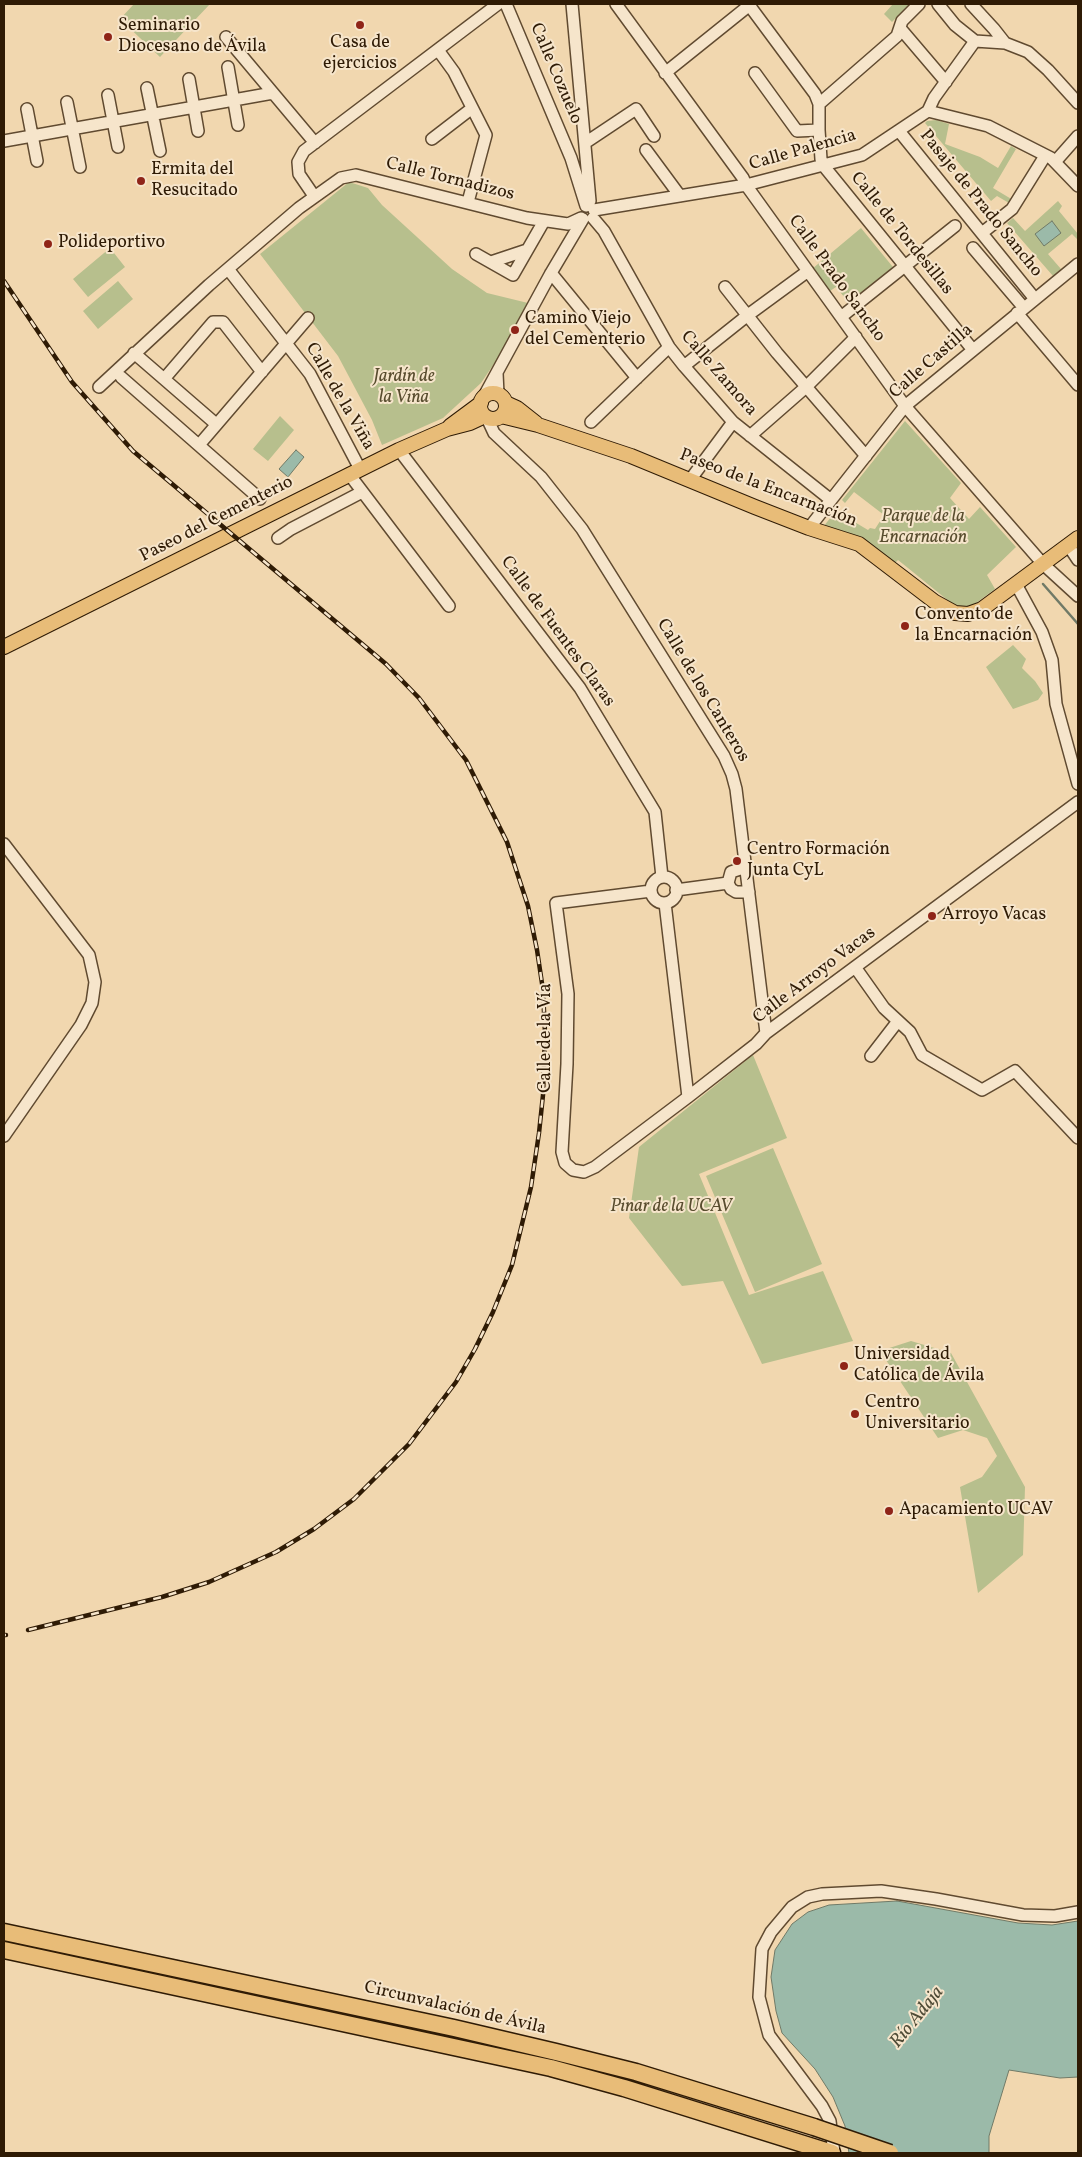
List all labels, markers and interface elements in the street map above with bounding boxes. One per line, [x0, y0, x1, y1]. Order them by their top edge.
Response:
place label: Seminario Diocesano de Ávila [118, 16, 266, 58]
marker: Casa de ejercicios [354, 19, 366, 31]
street label: Calle Cozuelo [524, 20, 586, 128]
marker: Seminario Diocesano de Ávila [102, 31, 114, 43]
place label: Casa de ejercicios [323, 33, 397, 76]
street label: Calle Palencia [747, 125, 859, 177]
street label: Pasaje de Prado Sancho [914, 126, 1046, 282]
street label: Calle Tornadizos [384, 154, 516, 206]
place label: Ermita del Resucitado [151, 160, 238, 202]
street label: Calle de Tordesillas [845, 168, 957, 300]
marker: Ermita del Resucitado [135, 175, 147, 187]
street label: Calle Prado Sancho [783, 211, 889, 347]
place label: Polideportivo [58, 233, 165, 255]
marker: Polideportivo [42, 238, 54, 250]
place label: Camino Viejo del Cementerio [525, 309, 645, 352]
street label: Calle Castilla [886, 320, 978, 404]
marker: Camino Viejo del Cementerio [509, 324, 521, 336]
street label: Calle Zamora [675, 327, 761, 421]
street label: Calle de la Viña [300, 339, 378, 455]
park label: Jardín de la Viña [373, 367, 435, 409]
street label: Paseo de la Encarnación [676, 445, 860, 533]
street label: Paseo del Cementerio [137, 472, 297, 568]
park label: Parque de la Encarnación [879, 507, 967, 550]
street label: Calle de Fuentes Claras [495, 552, 619, 712]
place label: Convento de la Encarnación [915, 605, 1033, 648]
street label: Calle de los Canteros [651, 616, 753, 766]
marker: Convento de la Encarnación [899, 620, 911, 632]
place label: Centro Formación Junta CyL [747, 840, 890, 882]
marker: Centro Formación Junta CyL [731, 855, 743, 867]
place label: Arroyo Vacas [942, 905, 1046, 927]
marker: Arroyo Vacas [926, 910, 938, 922]
street label: Calle Arroyo Vacas [749, 923, 881, 1029]
street label: Calle de la Vía [536, 983, 558, 1093]
park label: Pinar de la UCAV [610, 1197, 732, 1219]
place label: Universidad Católica de Ávila [854, 1345, 985, 1388]
marker: Universidad Católica de Ávila [838, 1360, 850, 1372]
place label: Centro Universitario [865, 1393, 970, 1436]
marker: Centro Universitario [849, 1408, 861, 1420]
place label: Apacamiento UCAV [899, 1500, 1053, 1522]
marker: Apacamiento UCAV [883, 1505, 895, 1517]
street label: Circunvalación de Ávila [362, 1978, 548, 2040]
water label: Río Adaja [886, 1982, 950, 2054]

